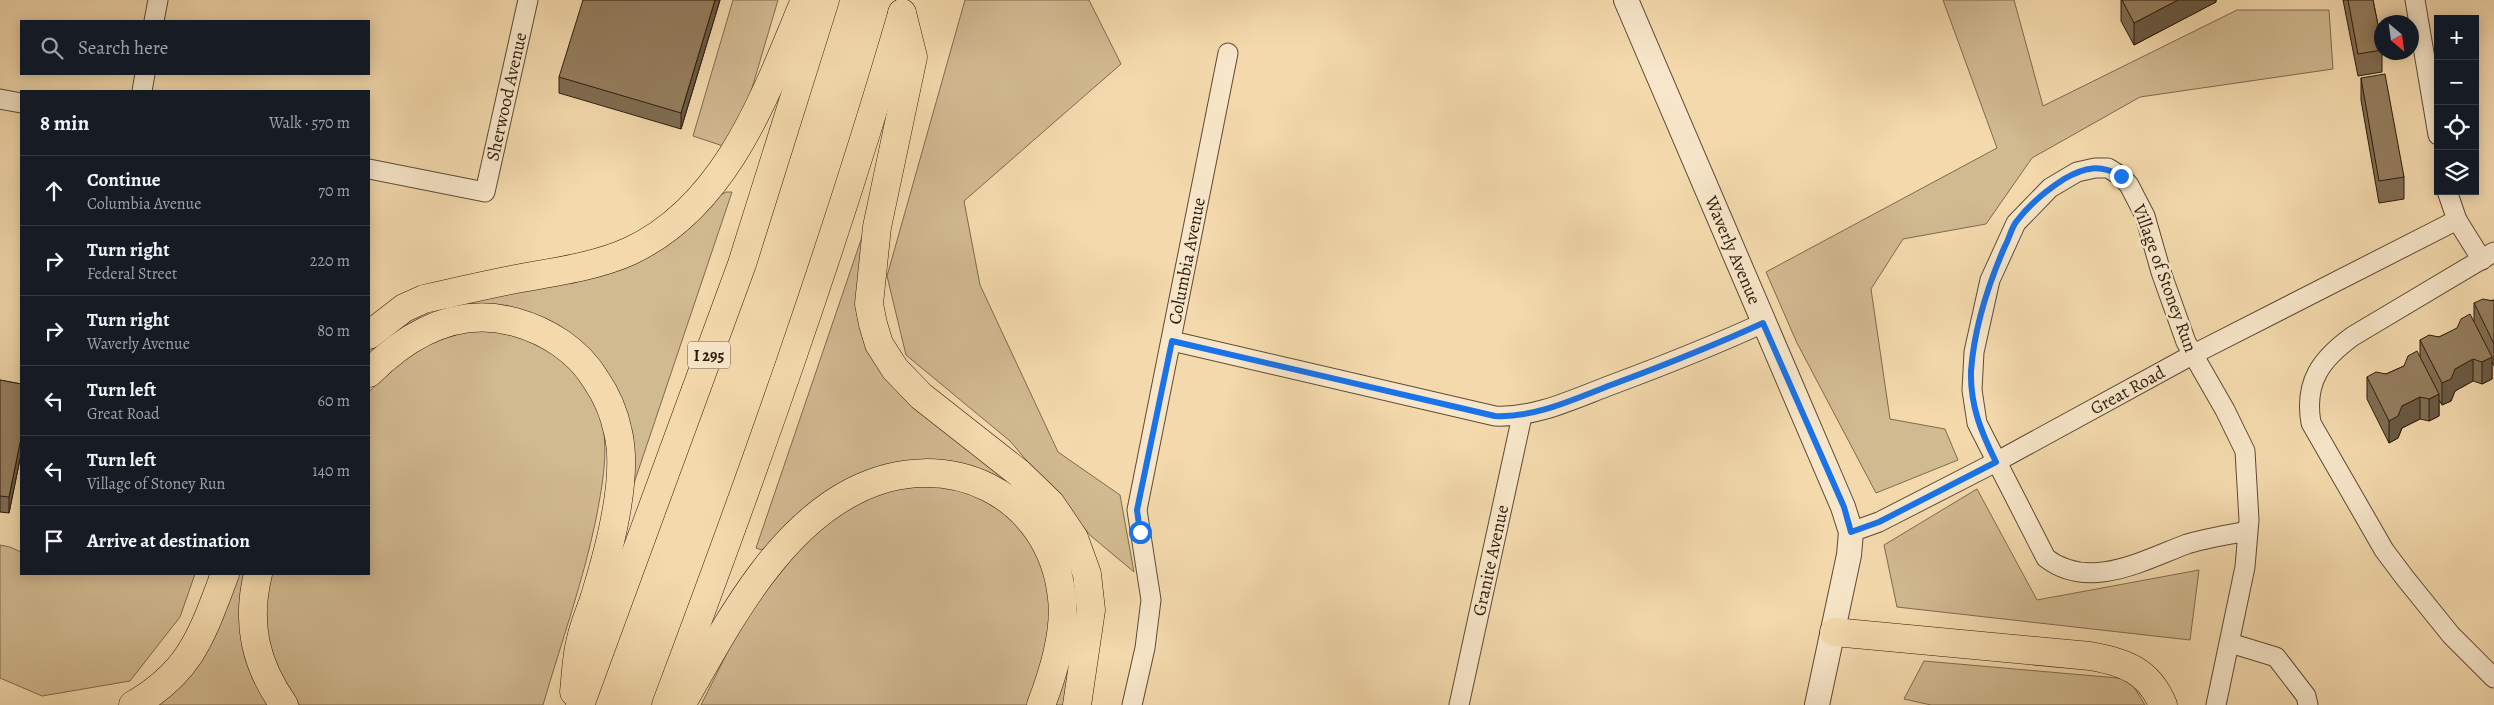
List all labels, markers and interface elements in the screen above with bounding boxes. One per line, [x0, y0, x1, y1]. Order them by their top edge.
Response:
north arrow [2374, 15, 2419, 60]
map controls [2434, 15, 2479, 195]
button: + [2434, 15, 2479, 60]
search box [20, 20, 370, 75]
street label: Sherwood Avenue [480, 30, 532, 163]
icon: search [38, 34, 66, 62]
text: Search here [78, 35, 168, 61]
button: − [2434, 60, 2479, 105]
button: locate [2434, 105, 2479, 150]
text: 8 min [40, 109, 89, 137]
text: Walk · 570 m [269, 112, 350, 134]
button: layers [2434, 150, 2479, 195]
route end [2110, 165, 2133, 188]
text: Continue [87, 167, 161, 193]
icon: ahead [40, 177, 68, 205]
text: 70 m [318, 180, 350, 202]
street label: Waverly Avenue [1699, 191, 1767, 308]
text: Columbia Avenue [87, 193, 201, 215]
street label: Columbia Avenue [1162, 195, 1211, 326]
street label: Village of Stoney Run [2127, 200, 2203, 355]
text: Turn right [87, 237, 169, 263]
icon: right [40, 247, 68, 275]
text: 220 m [310, 250, 350, 272]
text: Federal Street [87, 263, 177, 285]
text: Turn right [87, 307, 169, 333]
icon: right [40, 317, 68, 345]
text: 80 m [317, 320, 350, 342]
text: Waverly Avenue [87, 333, 190, 355]
road number: I 295 [688, 342, 730, 368]
street label: Great Road [2086, 360, 2169, 420]
text: Turn left [87, 377, 156, 403]
icon: left [40, 387, 68, 415]
text: 60 m [318, 390, 350, 412]
text: Great Road [87, 403, 160, 425]
text: Turn left [87, 447, 156, 473]
icon: left [40, 457, 68, 485]
text: 140 m [312, 460, 350, 482]
text: Village of Stoney Run [87, 473, 225, 495]
street label: Granite Avenue [1467, 503, 1514, 618]
route start [1129, 521, 1152, 544]
icon: arrive [40, 527, 68, 555]
text: Arrive at destination [87, 528, 250, 554]

